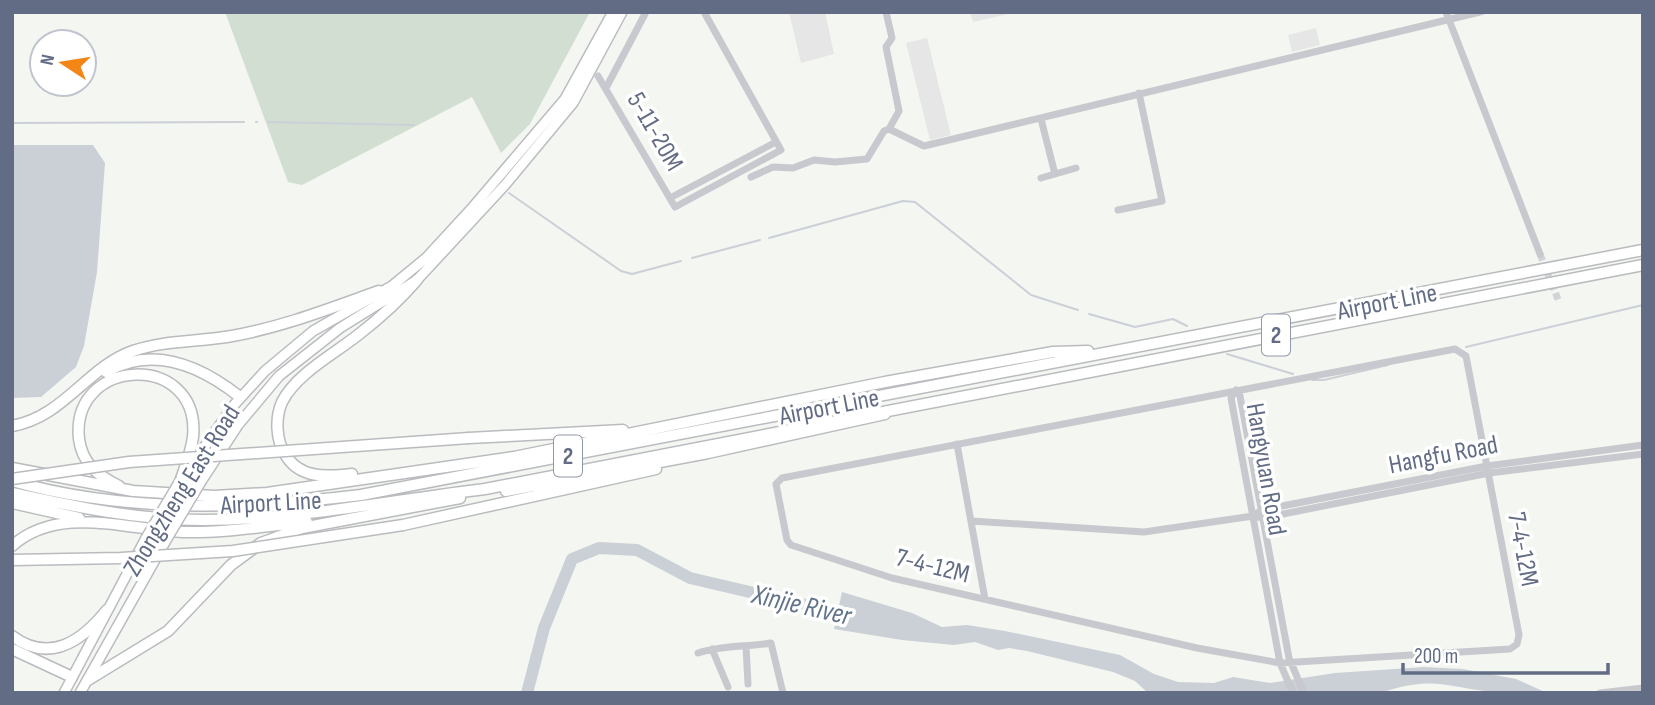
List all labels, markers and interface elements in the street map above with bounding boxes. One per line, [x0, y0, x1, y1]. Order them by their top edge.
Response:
north arrow [28, 28, 98, 98]
text: N [36, 52, 60, 67]
street label: 5-11-20M [620, 87, 690, 177]
street label: Airport Line [1334, 278, 1440, 328]
road number: 2 [1262, 314, 1290, 356]
street label: Airport Line [776, 383, 882, 433]
street label: Zhongzheng East Road [117, 400, 247, 582]
street label: Hangyuan Road [1239, 401, 1292, 538]
street label: Hangfu Road [1386, 430, 1501, 481]
road number: 2 [554, 435, 582, 476]
street label: Airport Line [219, 485, 322, 522]
street label: 7-4-12M [1500, 510, 1545, 589]
street label: 7-4-12M [893, 542, 973, 591]
water label: Xinjie River [748, 578, 855, 633]
scale bar [1403, 632, 1608, 676]
text: 200 m [1414, 644, 1458, 669]

